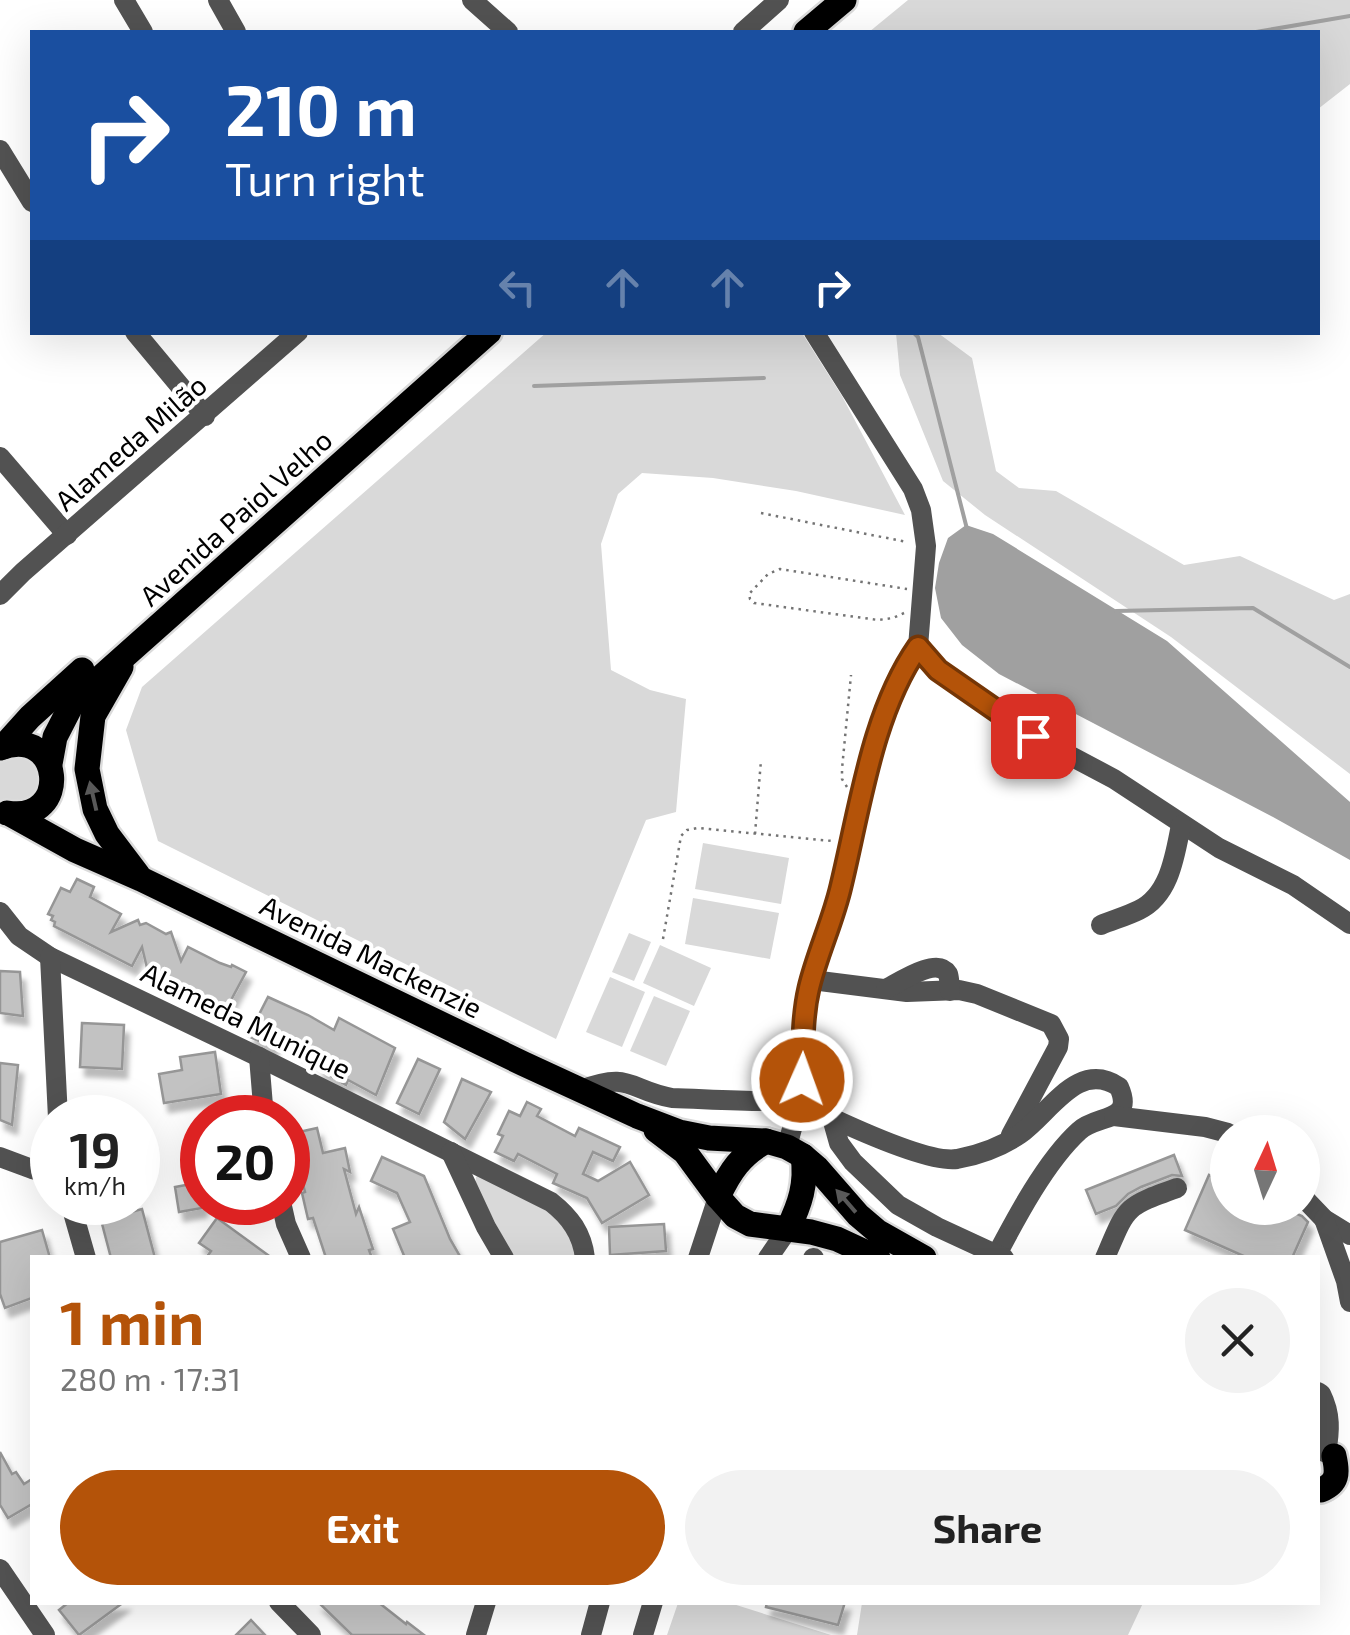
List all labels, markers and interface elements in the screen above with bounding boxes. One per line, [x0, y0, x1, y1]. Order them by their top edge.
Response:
text: 210 m [225, 66, 417, 150]
icon: right [60, 70, 190, 200]
text: Turn right [225, 151, 425, 205]
icon: left [490, 260, 545, 315]
icon: ahead [595, 260, 650, 315]
icon: ahead [700, 260, 755, 315]
icon: right [805, 260, 860, 315]
street label: Alameda Milão [48, 367, 213, 517]
street label: Avenida Paiol Velho [132, 422, 338, 612]
pin [991, 694, 1076, 779]
icon: arrive [1006, 709, 1061, 764]
one-way arrow [85, 780, 100, 811]
street label: Avenida Mackenzie [255, 888, 488, 1025]
street label: Alameda Munique [136, 955, 357, 1086]
position arrow [750, 1028, 854, 1132]
speed limit sign: 20 [180, 1095, 310, 1225]
north arrow [1210, 1115, 1320, 1225]
map controls [1210, 1115, 1320, 1225]
text: 19 [69, 1118, 121, 1178]
text: km/h [64, 1170, 126, 1200]
one-way arrow [835, 1189, 857, 1214]
text: 1 min [60, 1285, 204, 1357]
button: close [1185, 1288, 1290, 1393]
text: 280 m · 17:31 [60, 1359, 241, 1397]
button: Exit [60, 1470, 665, 1585]
button: Share [685, 1470, 1290, 1585]

